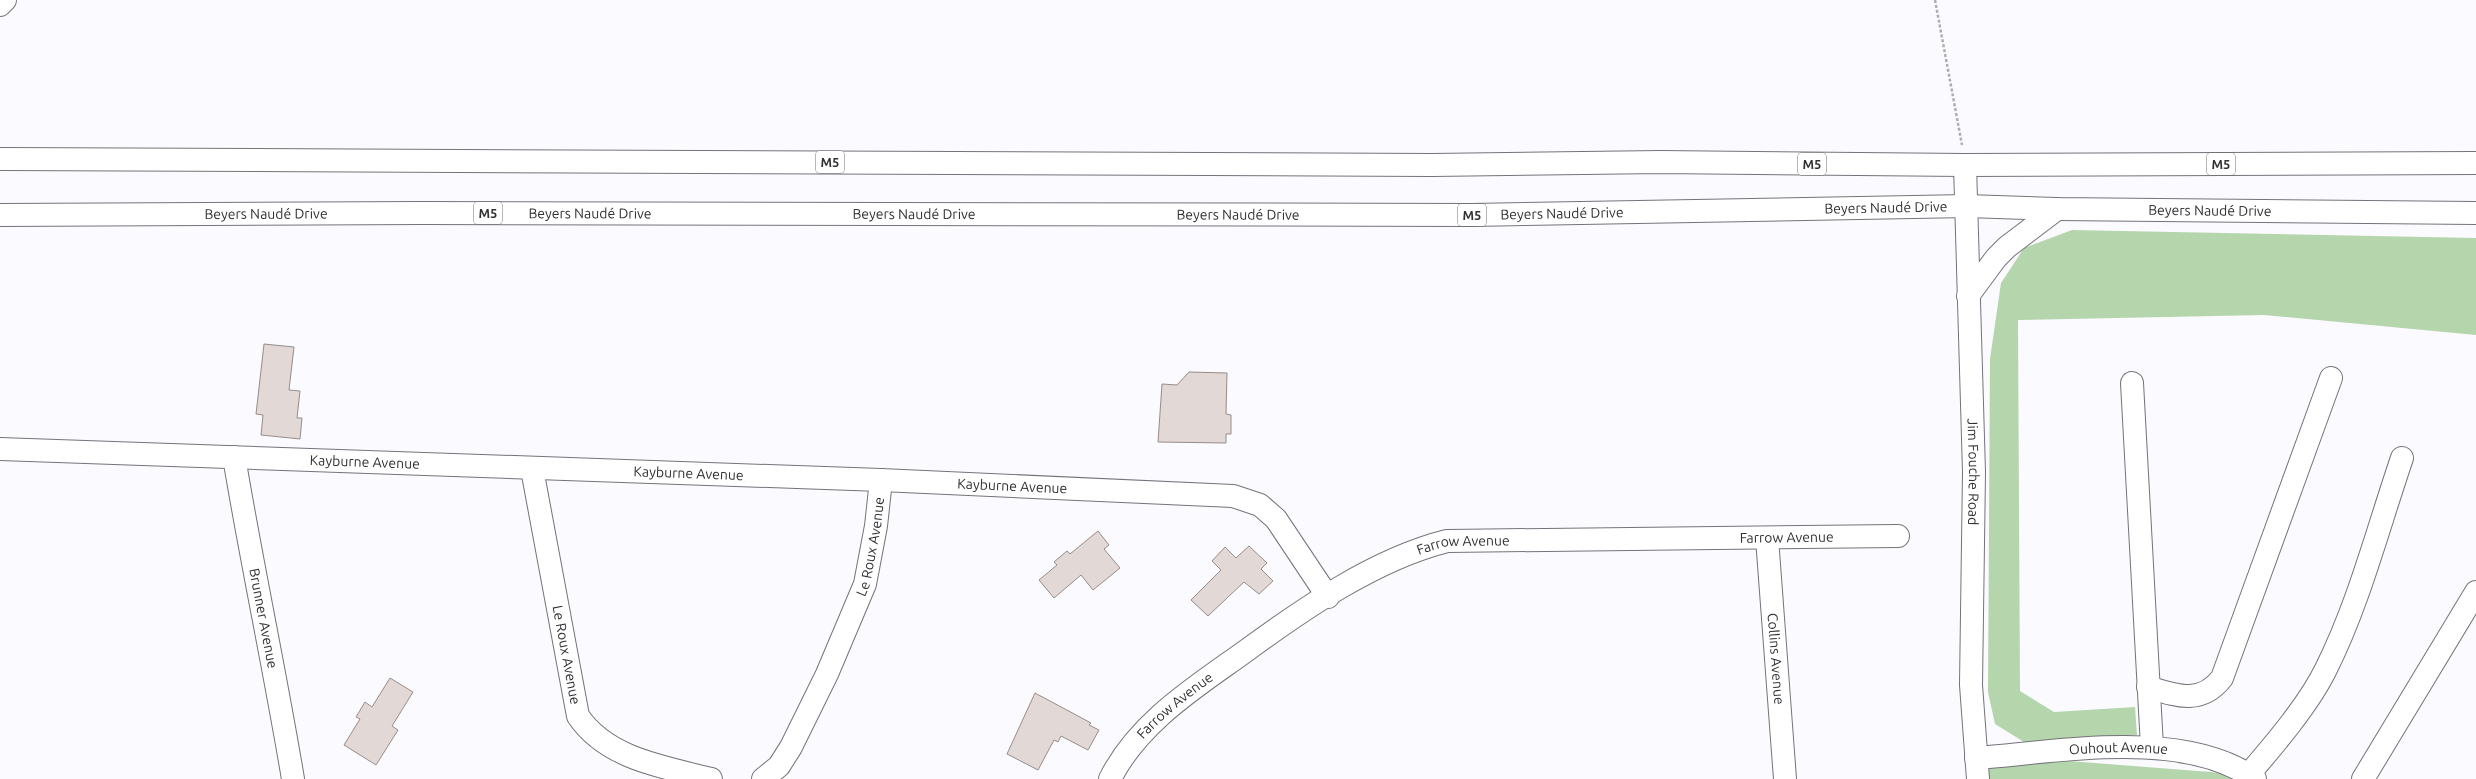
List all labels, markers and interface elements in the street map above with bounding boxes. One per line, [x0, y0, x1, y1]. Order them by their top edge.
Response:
road number: M5 [816, 151, 844, 173]
road number: M5 [1798, 153, 1826, 175]
road number: M5 [2207, 153, 2235, 175]
street label: Beyers Naudé Drive [1824, 198, 1948, 217]
road number: M5 [474, 202, 502, 224]
street label: Beyers Naudé Drive [2148, 202, 2272, 219]
road number: M5 [1458, 204, 1486, 226]
street label: Beyers Naudé Drive [1500, 204, 1624, 222]
street label: Beyers Naudé Drive [204, 205, 328, 222]
street label: Beyers Naudé Drive [528, 205, 652, 221]
street label: Beyers Naudé Drive [852, 206, 976, 222]
street label: Beyers Naudé Drive [1176, 206, 1300, 223]
street label: Jim Fouche Road [1964, 418, 1982, 525]
street label: Kayburne Avenue [309, 452, 420, 472]
street label: Kayburne Avenue [633, 463, 744, 483]
street label: Kayburne Avenue [957, 475, 1068, 496]
street label: Le Roux Avenue [853, 496, 887, 599]
street label: Farrow Avenue [1740, 529, 1834, 546]
street label: Farrow Avenue [1414, 532, 1510, 558]
street label: Brunner Avenue [246, 567, 281, 670]
street label: Le Roux Avenue [550, 604, 584, 706]
street label: Collins Avenue [1765, 612, 1787, 705]
street label: Farrow Avenue [1133, 669, 1216, 742]
street label: Ouhout Avenue [2068, 739, 2169, 757]

